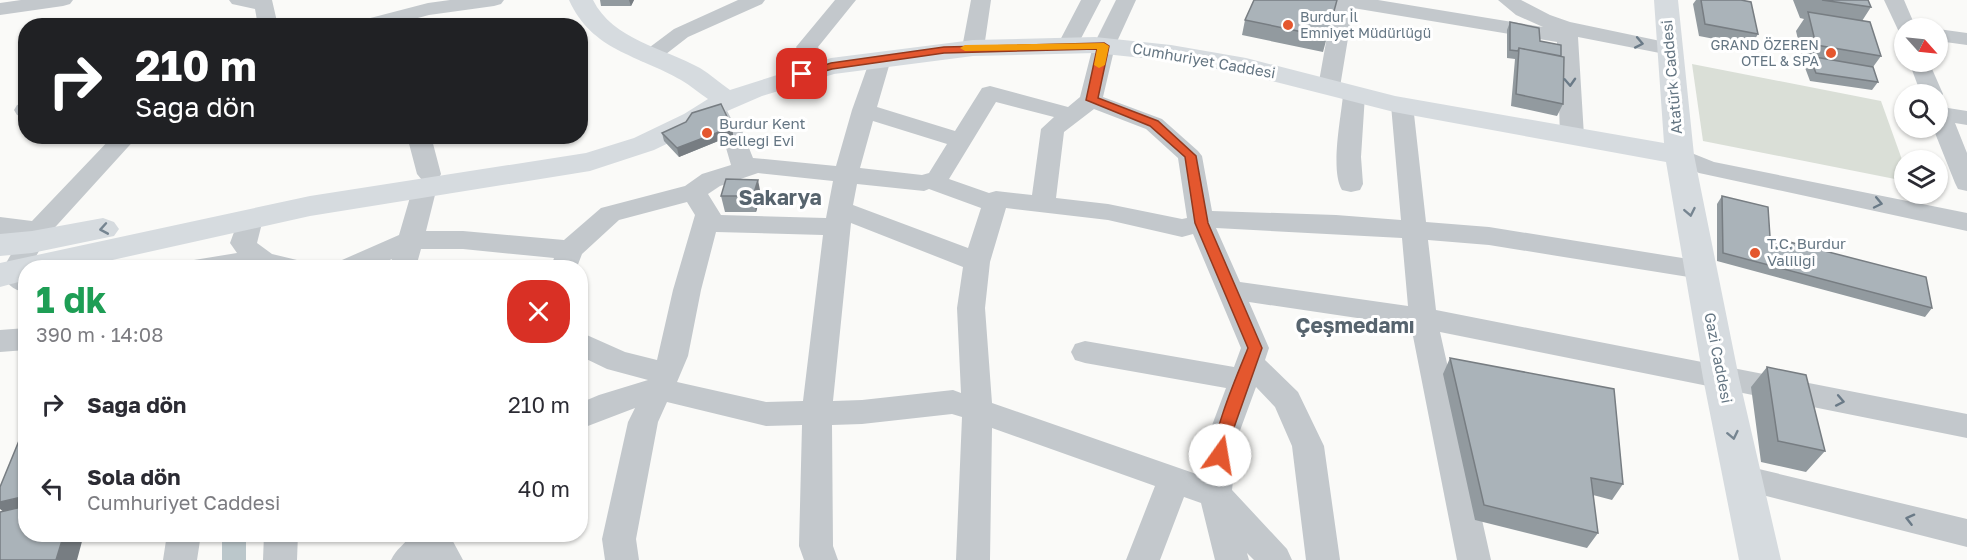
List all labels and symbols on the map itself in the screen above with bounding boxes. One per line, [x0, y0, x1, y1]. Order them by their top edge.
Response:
place label: Burdur İl Emniyet Müdürlüğü [1300, 8, 1431, 41]
marker: Burdur İl Emniyet Müdürlüğü [1281, 18, 1295, 32]
north arrow [1894, 18, 1948, 72]
street label: Atatürk Caddesi [1657, 19, 1685, 135]
one-way arrow [1634, 36, 1644, 49]
place label: GRAND ÖZEREN OTEL & SPA [1710, 36, 1820, 69]
street label: Cumhuriyet Caddesi [1131, 39, 1277, 81]
marker: GRAND ÖZEREN OTEL & SPA [1824, 46, 1838, 60]
pin [776, 48, 827, 99]
one-way arrow [1563, 78, 1576, 87]
place label: Burdur Kent Belleği Evi [719, 114, 806, 149]
marker: Burdur Kent Belleği Evi [700, 126, 714, 140]
district label: Sakarya [738, 184, 822, 210]
one-way arrow [1873, 196, 1883, 209]
one-way arrow [1683, 207, 1696, 217]
one-way arrow [99, 223, 108, 235]
place label: T.C. Burdur Valiliği [1767, 234, 1846, 269]
marker: T.C. Burdur Valiliği [1748, 246, 1762, 260]
street label: Gazi Caddesi [1701, 311, 1737, 405]
district label: Çeşmedamı [1295, 312, 1415, 338]
one-way arrow [1835, 394, 1845, 407]
position arrow [1188, 423, 1252, 487]
one-way arrow [1726, 430, 1739, 440]
one-way arrow [1905, 514, 1915, 527]

